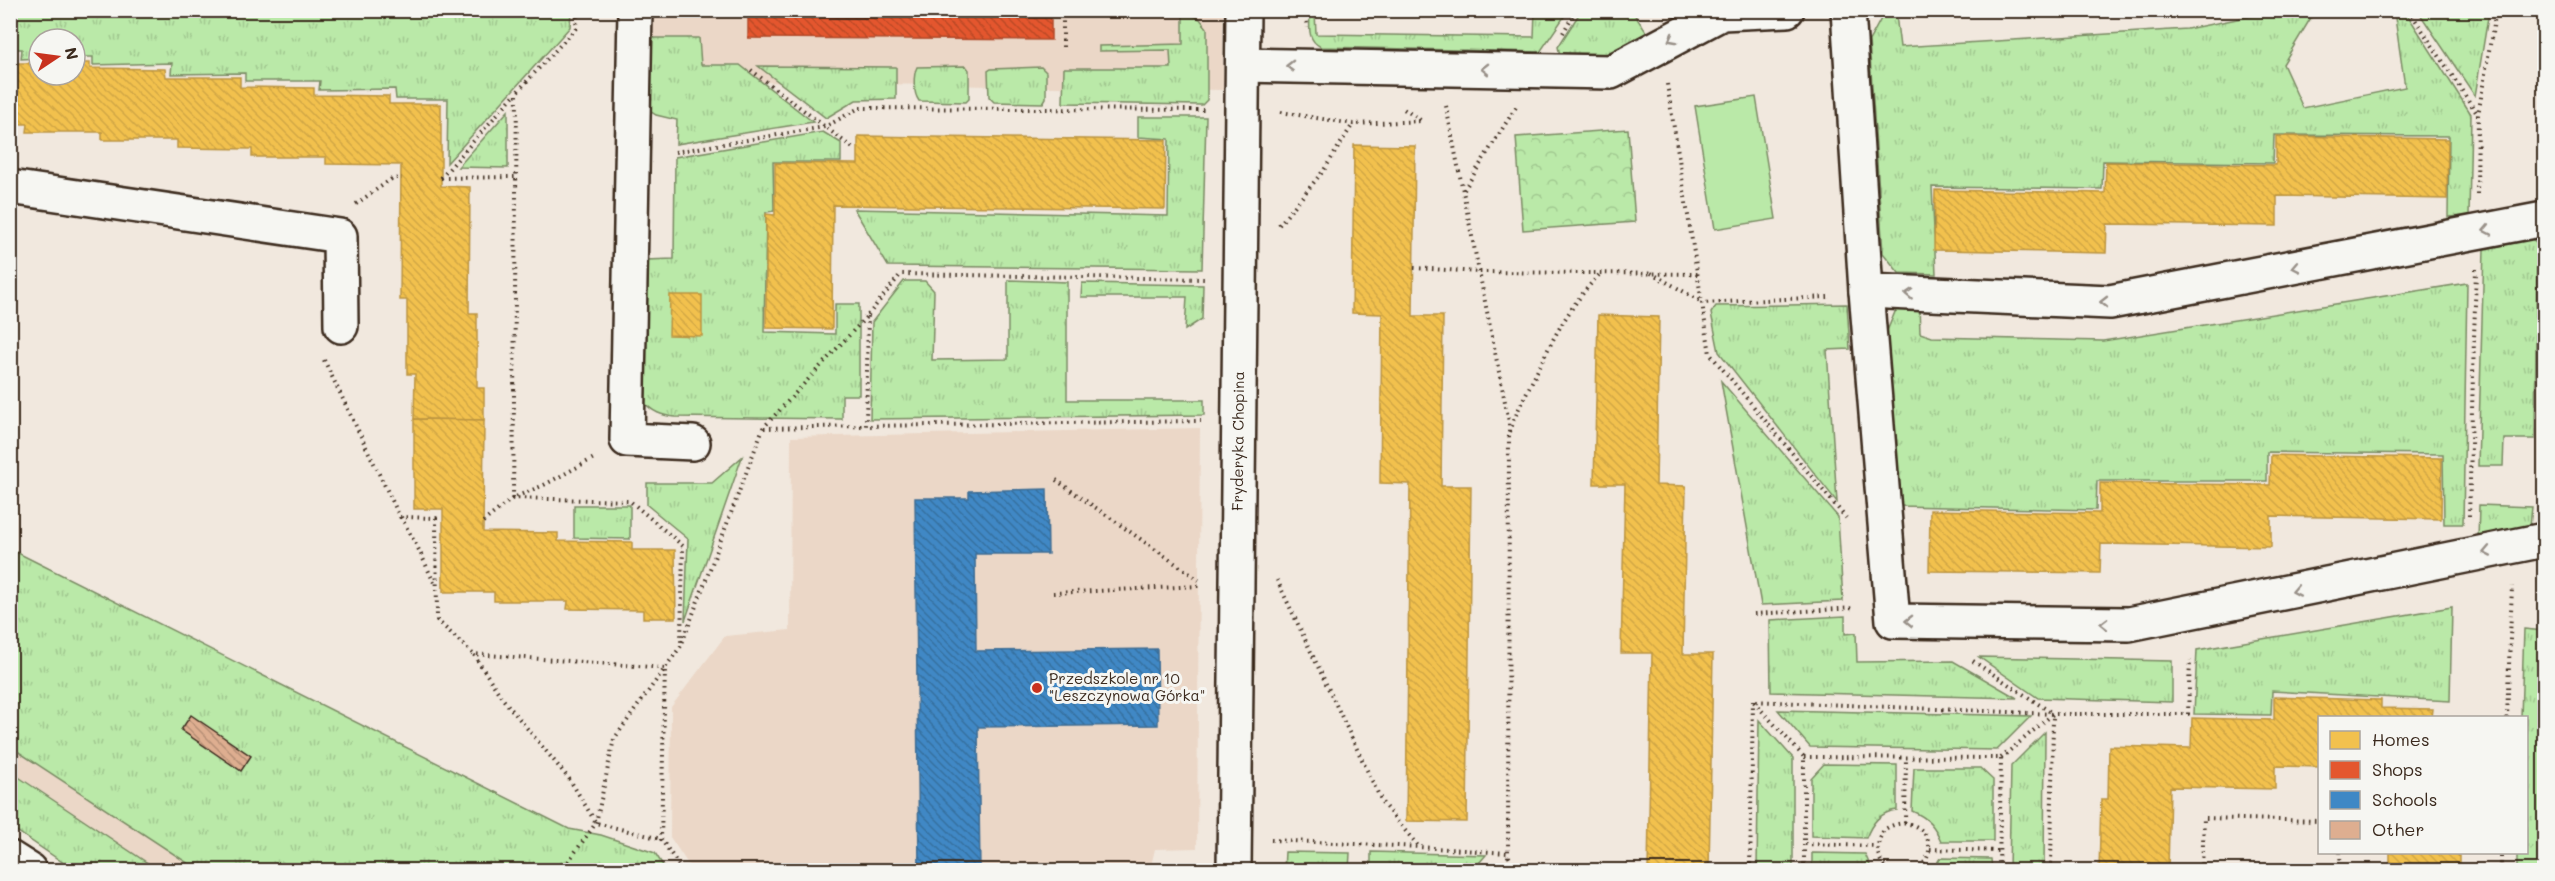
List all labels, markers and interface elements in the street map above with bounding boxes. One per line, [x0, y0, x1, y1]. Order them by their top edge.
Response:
north arrow [27, 27, 87, 87]
one-way arrow [1668, 32, 1678, 43]
text: N [61, 45, 84, 62]
one-way arrow [1285, 60, 1294, 72]
one-way arrow [1480, 63, 1489, 75]
one-way arrow [2482, 223, 2492, 236]
one-way arrow [2291, 260, 2301, 273]
one-way arrow [1905, 287, 1914, 300]
one-way arrow [2099, 296, 2108, 308]
street label: Fryderyka Chopina [1227, 371, 1248, 511]
one-way arrow [2482, 545, 2492, 558]
one-way arrow [2291, 584, 2301, 597]
one-way arrow [1905, 615, 1914, 627]
one-way arrow [2100, 618, 2109, 630]
place label: Przedszkole nr 10 "Leszczynowa Górka" [1049, 668, 1205, 705]
marker: Przedszkole nr 10 "Leszczynowa Górka" [1030, 681, 1044, 695]
legend [2318, 716, 2528, 854]
text: Homes [2372, 727, 2430, 751]
text: Shops [2372, 757, 2423, 781]
text: Schools [2372, 787, 2437, 811]
text: Other [2372, 817, 2425, 841]

